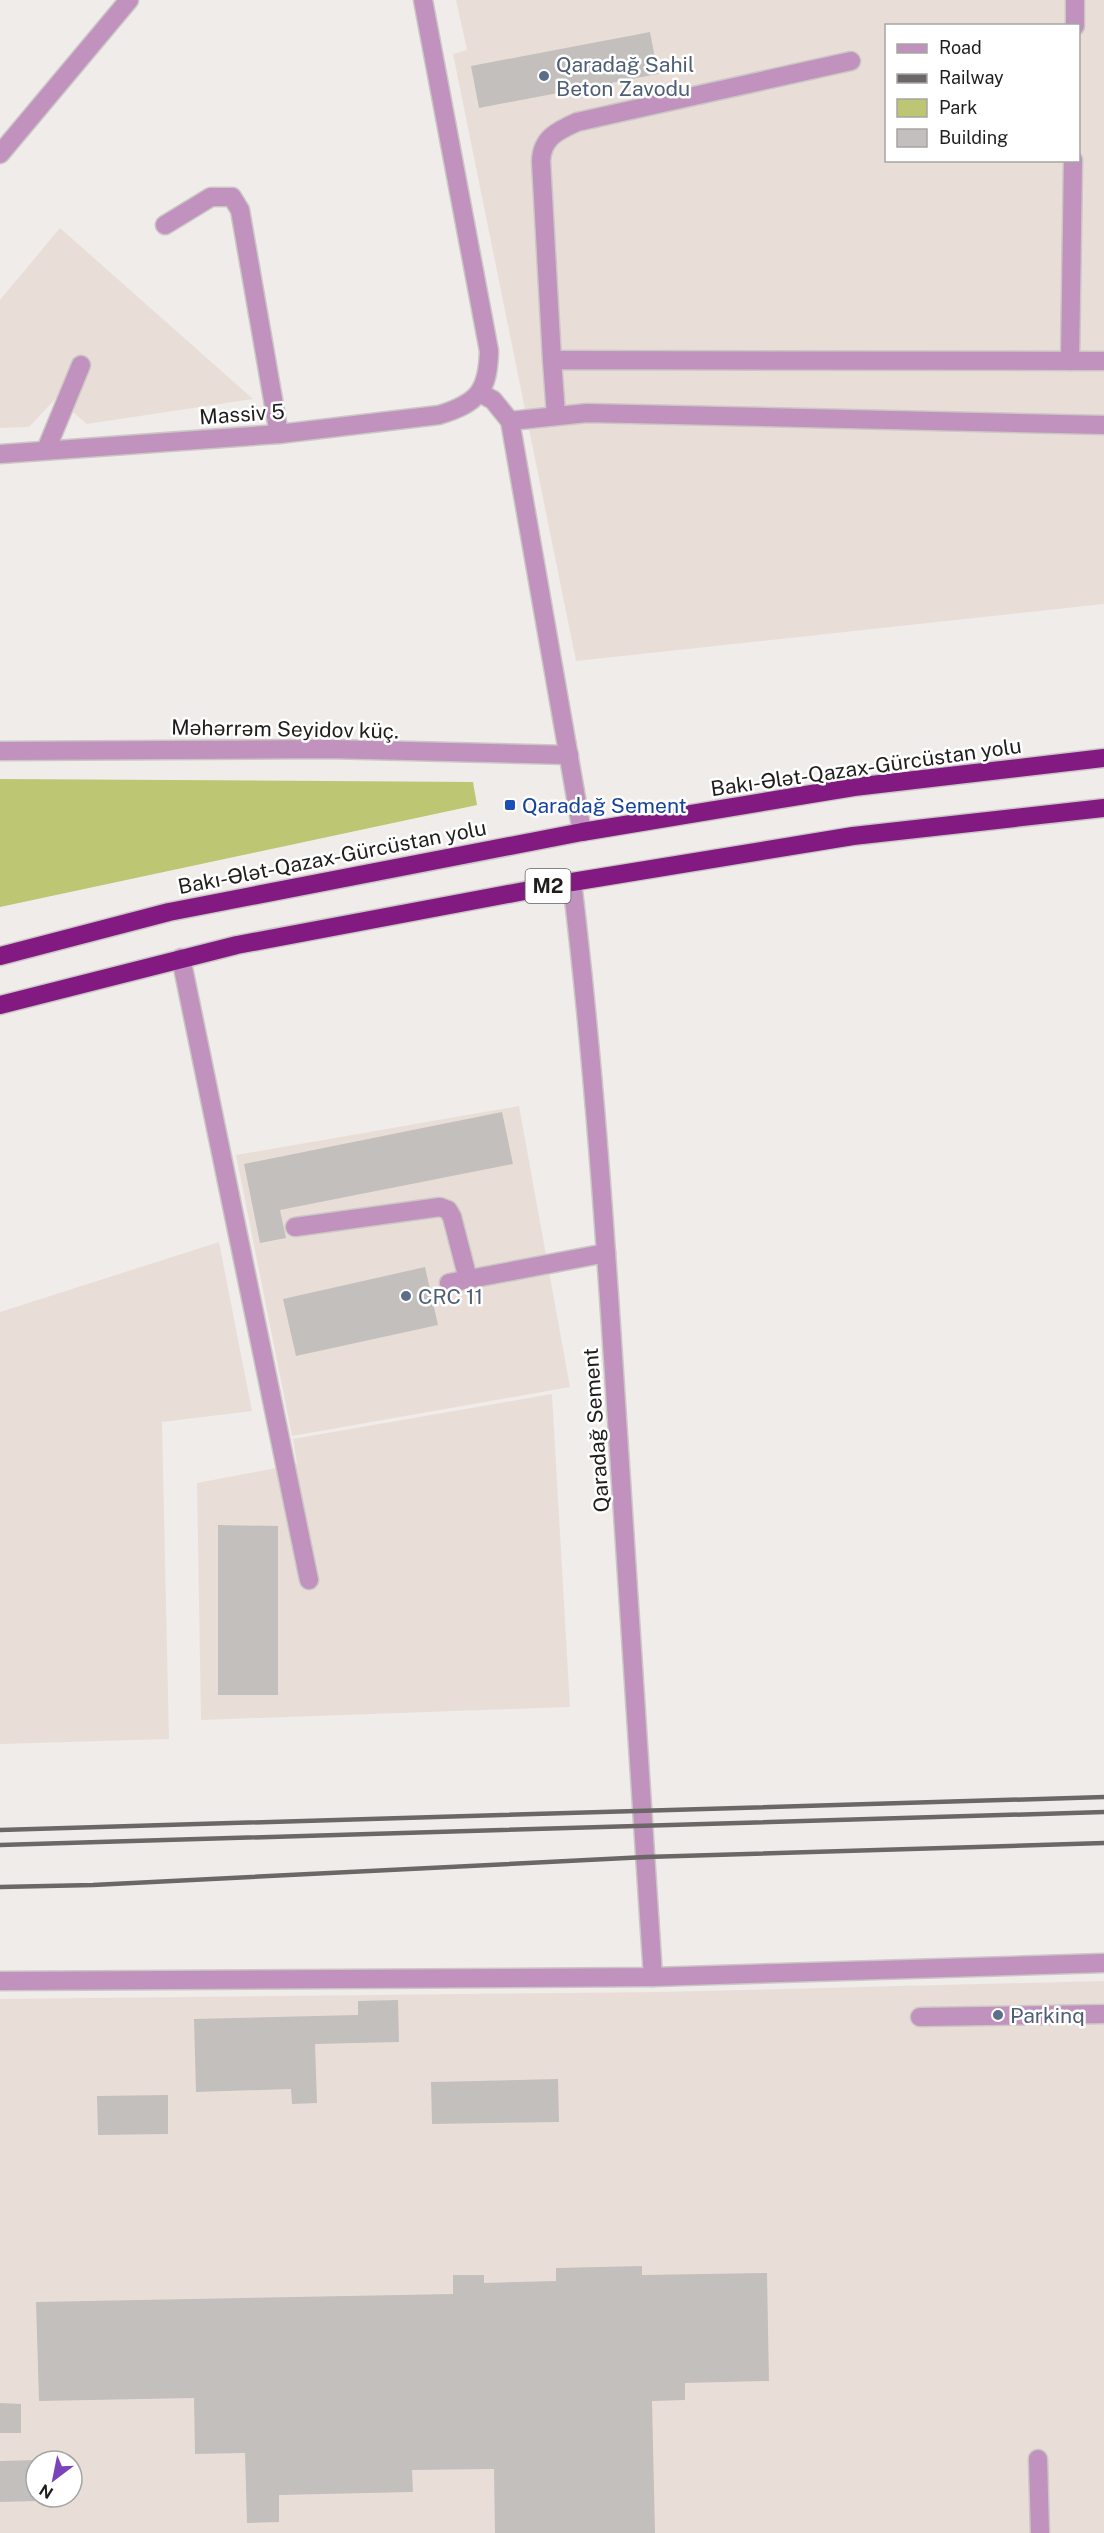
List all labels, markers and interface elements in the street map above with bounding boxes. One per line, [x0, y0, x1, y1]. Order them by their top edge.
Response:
legend [885, 24, 1080, 162]
text: Road [939, 37, 982, 58]
place label: Qaradağ Sahil Beton Zavodu [556, 52, 694, 101]
text: Railway [939, 67, 1004, 88]
marker: Qaradağ Sahil Beton Zavodu [537, 69, 551, 83]
text: Park [939, 97, 977, 118]
text: Building [939, 127, 1008, 148]
street label: Massiv 5 [198, 399, 286, 429]
street label: Məhərrəm Seyidov küç. [171, 715, 399, 743]
street label: Bakı-Ələt-Qazax-Gürcüstan yolu [709, 733, 1023, 801]
place label: Qaradağ Sement [522, 793, 687, 818]
marker: Qaradağ Sement [503, 798, 517, 812]
street label: Bakı-Ələt-Qazax-Gürcüstan yolu [176, 815, 488, 899]
road number: M2 [526, 869, 570, 903]
place label: CRC 11 [418, 1284, 483, 1309]
marker: CRC 11 [399, 1289, 413, 1303]
street label: Qaradağ Sement [578, 1347, 614, 1513]
place label: Parkinq [1010, 2003, 1085, 2028]
marker: Parkinq [991, 2008, 1005, 2022]
north arrow [24, 2449, 84, 2509]
text: N [36, 2480, 57, 2503]

